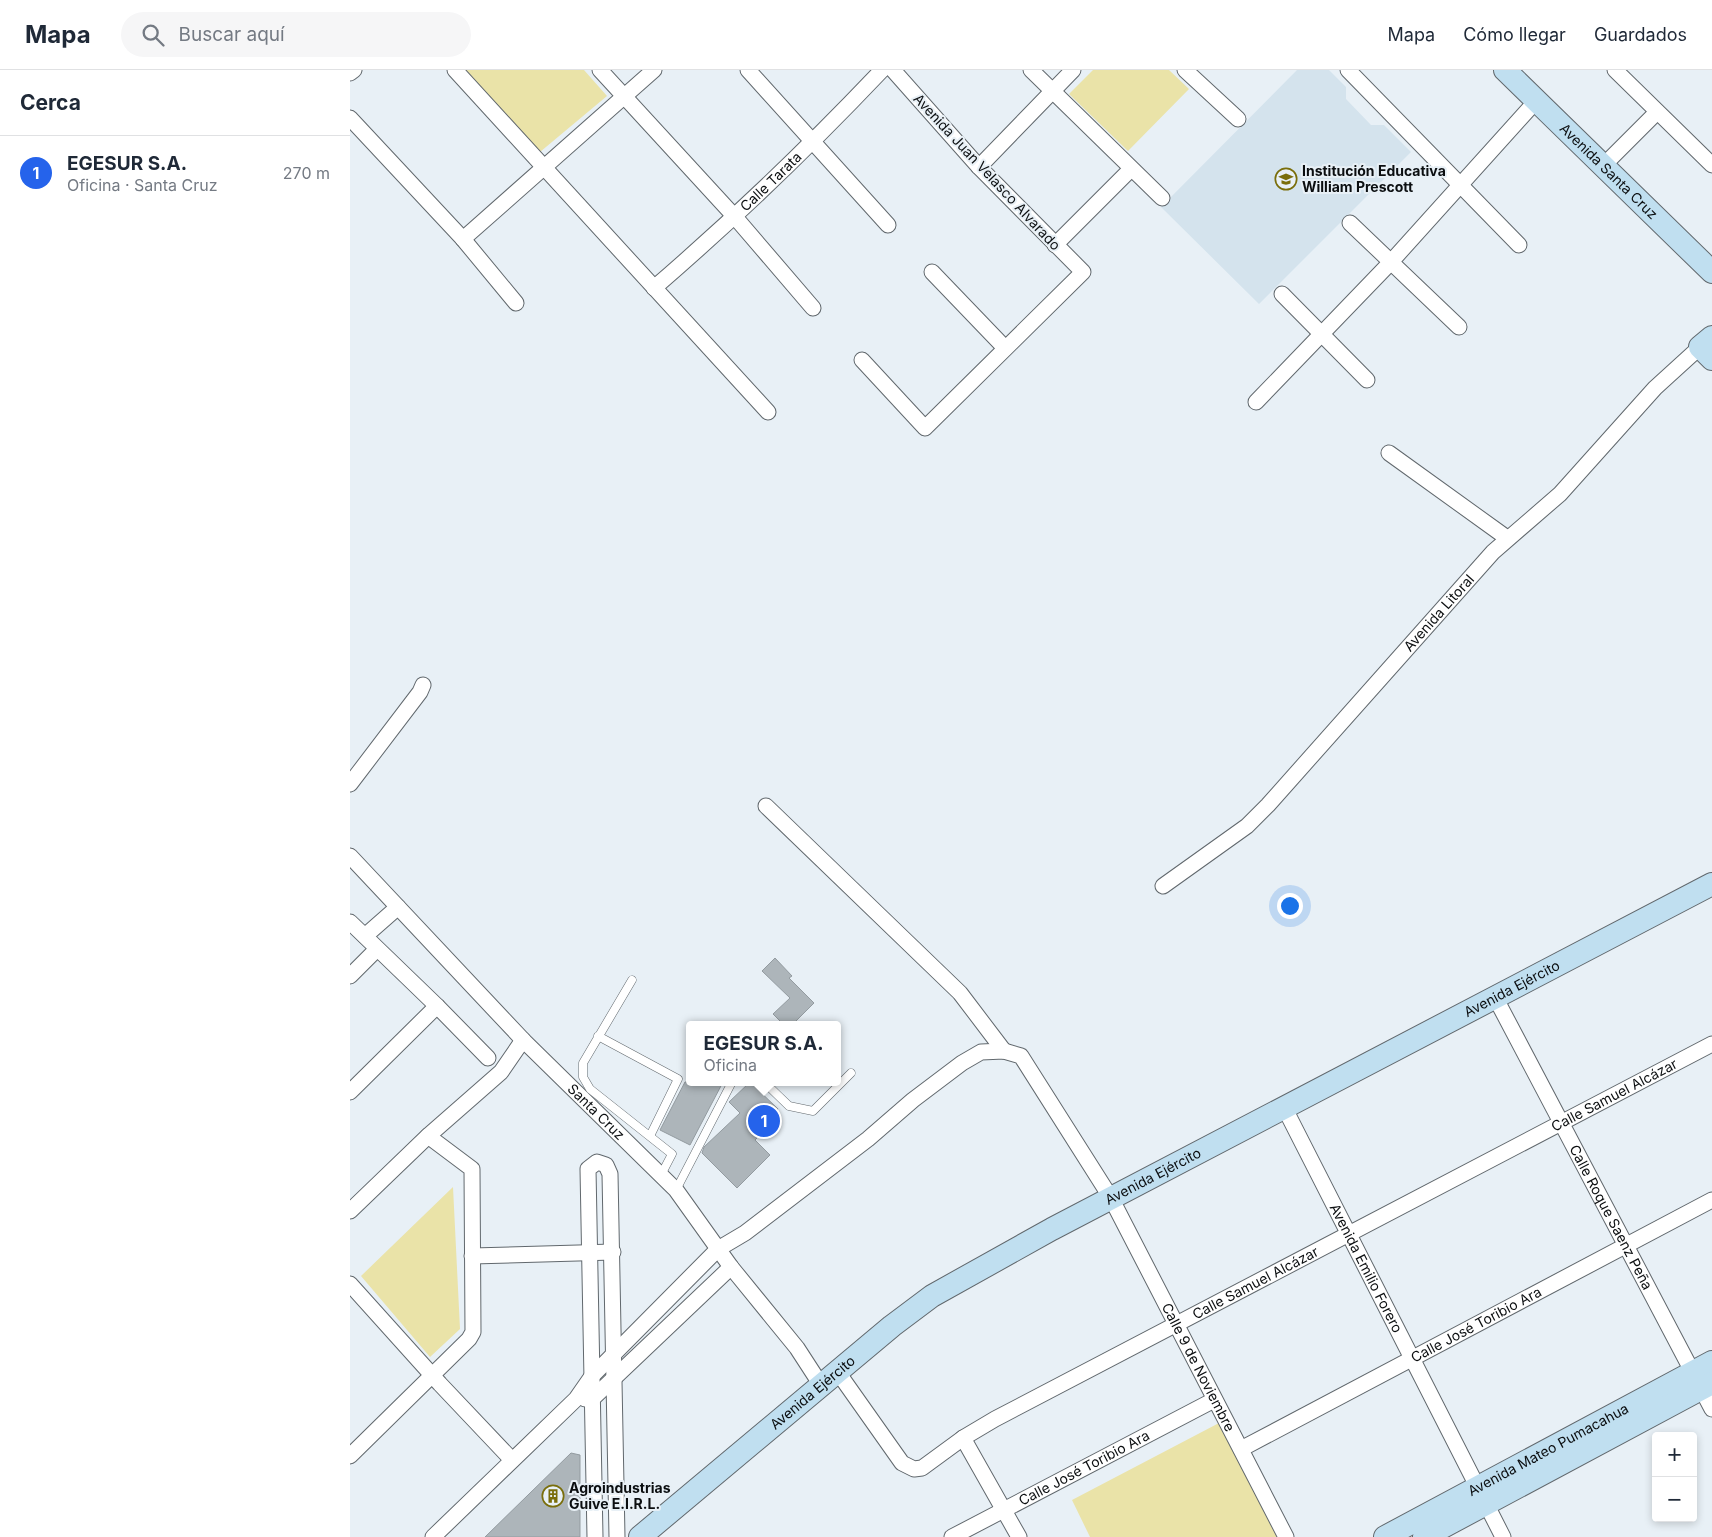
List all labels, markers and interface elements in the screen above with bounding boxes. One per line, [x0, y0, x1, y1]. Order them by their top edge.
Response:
search box [121, 12, 471, 57]
text: Mapa [25, 20, 91, 49]
icon: search [139, 21, 167, 49]
text: Buscar aquí [179, 23, 285, 46]
text: Mapa [1388, 24, 1435, 45]
text: Cómo llegar [1463, 24, 1566, 45]
text: Guardados [1594, 24, 1687, 45]
text: Cerca [20, 90, 81, 115]
street label: Avenida Juan Velasco Alvarado [910, 90, 1064, 253]
street label: Avenida Santa Cruz [1557, 120, 1661, 222]
street label: Calle Tarata [736, 148, 805, 215]
text: EGESUR S.A. [67, 152, 187, 175]
place label: Institución Educativa William Prescott [1302, 162, 1446, 195]
text: 1 [33, 163, 39, 183]
text: 270 m [283, 163, 330, 183]
school or university icon: Institución Educativa William Prescott [1274, 167, 1298, 191]
text: Oficina · Santa Cruz [67, 175, 218, 195]
street label: Avenida Litoral [1400, 571, 1477, 655]
your location [1277, 893, 1303, 919]
street label: Avenida Ejército [1461, 956, 1562, 1020]
popup [686, 1021, 841, 1086]
text: EGESUR S.A. [704, 1032, 823, 1055]
text: Oficina [704, 1055, 757, 1075]
street label: Calle Samuel Alcázar [1548, 1055, 1680, 1135]
street label: Santa Cruz [564, 1080, 629, 1143]
pin: 1 [748, 1102, 780, 1140]
street label: Calle Roque Saenz Peña [1566, 1142, 1657, 1292]
street label: Avenida Ejército [1102, 1144, 1204, 1208]
street label: Avenida Emilio Forero [1327, 1201, 1407, 1335]
street label: Calle Samuel Alcázar [1189, 1242, 1321, 1322]
street label: Calle José Toribio Ara [1408, 1283, 1544, 1366]
street label: Calle 9 de Noviembre [1159, 1300, 1239, 1434]
street label: Avenida Ejército [766, 1352, 858, 1433]
street label: Avenida Mateo Pumacahua [1465, 1399, 1631, 1499]
street label: Calle José Toribio Ara [1015, 1426, 1152, 1509]
map controls [1652, 1432, 1697, 1522]
button: + [1652, 1432, 1697, 1477]
button: − [1652, 1477, 1697, 1522]
place label: Agroindustrias Guive E.I.R.L. [569, 1479, 671, 1512]
building icon: Agroindustrias Guive E.I.R.L. [541, 1484, 565, 1508]

